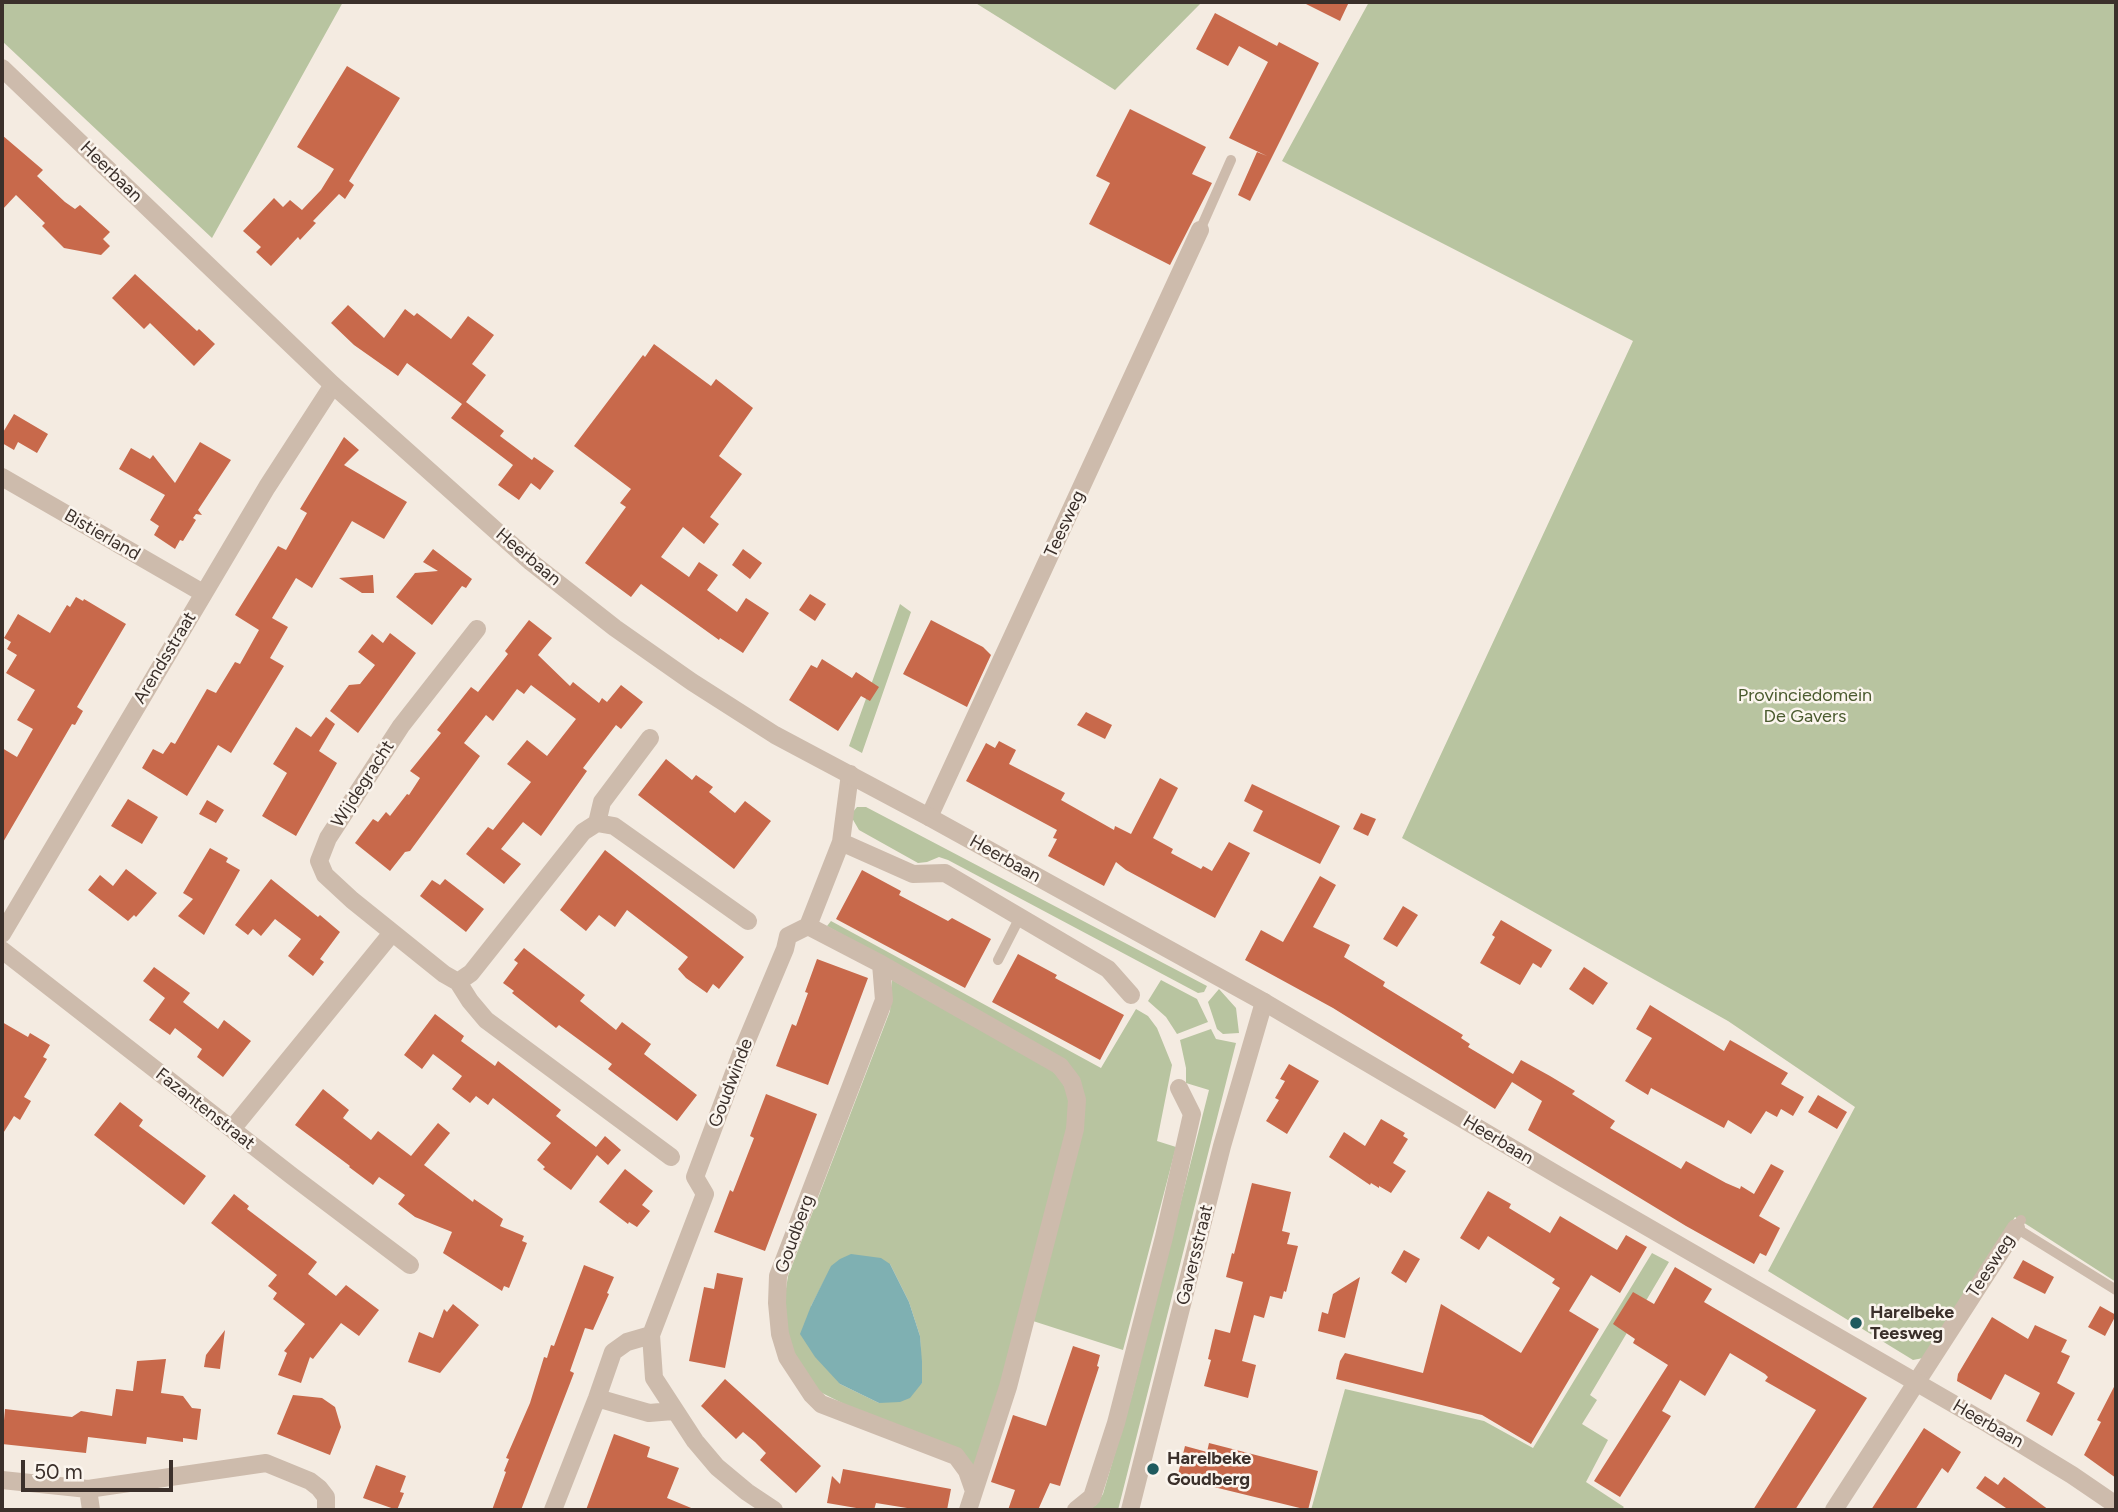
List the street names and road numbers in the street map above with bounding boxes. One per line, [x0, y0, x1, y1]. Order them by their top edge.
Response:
street label: Heerbaan [75, 137, 147, 207]
street label: Teesweg [1040, 487, 1090, 561]
street label: Bistierland [60, 505, 144, 565]
street label: Heerbaan [491, 524, 565, 590]
street label: Arendsstraat [129, 608, 201, 708]
street label: Wijdegracht [327, 737, 399, 831]
street label: Heerbaan [966, 831, 1044, 887]
street label: Goudwinde [704, 1036, 758, 1130]
street label: Fazantenstraat [151, 1064, 259, 1154]
street label: Heerbaan [1459, 1111, 1537, 1169]
street label: Goudberg [771, 1192, 819, 1276]
street label: Gaversstraat [1172, 1203, 1218, 1307]
street label: Teesweg [1963, 1230, 2019, 1302]
street label: Heerbaan [1949, 1395, 2027, 1453]

